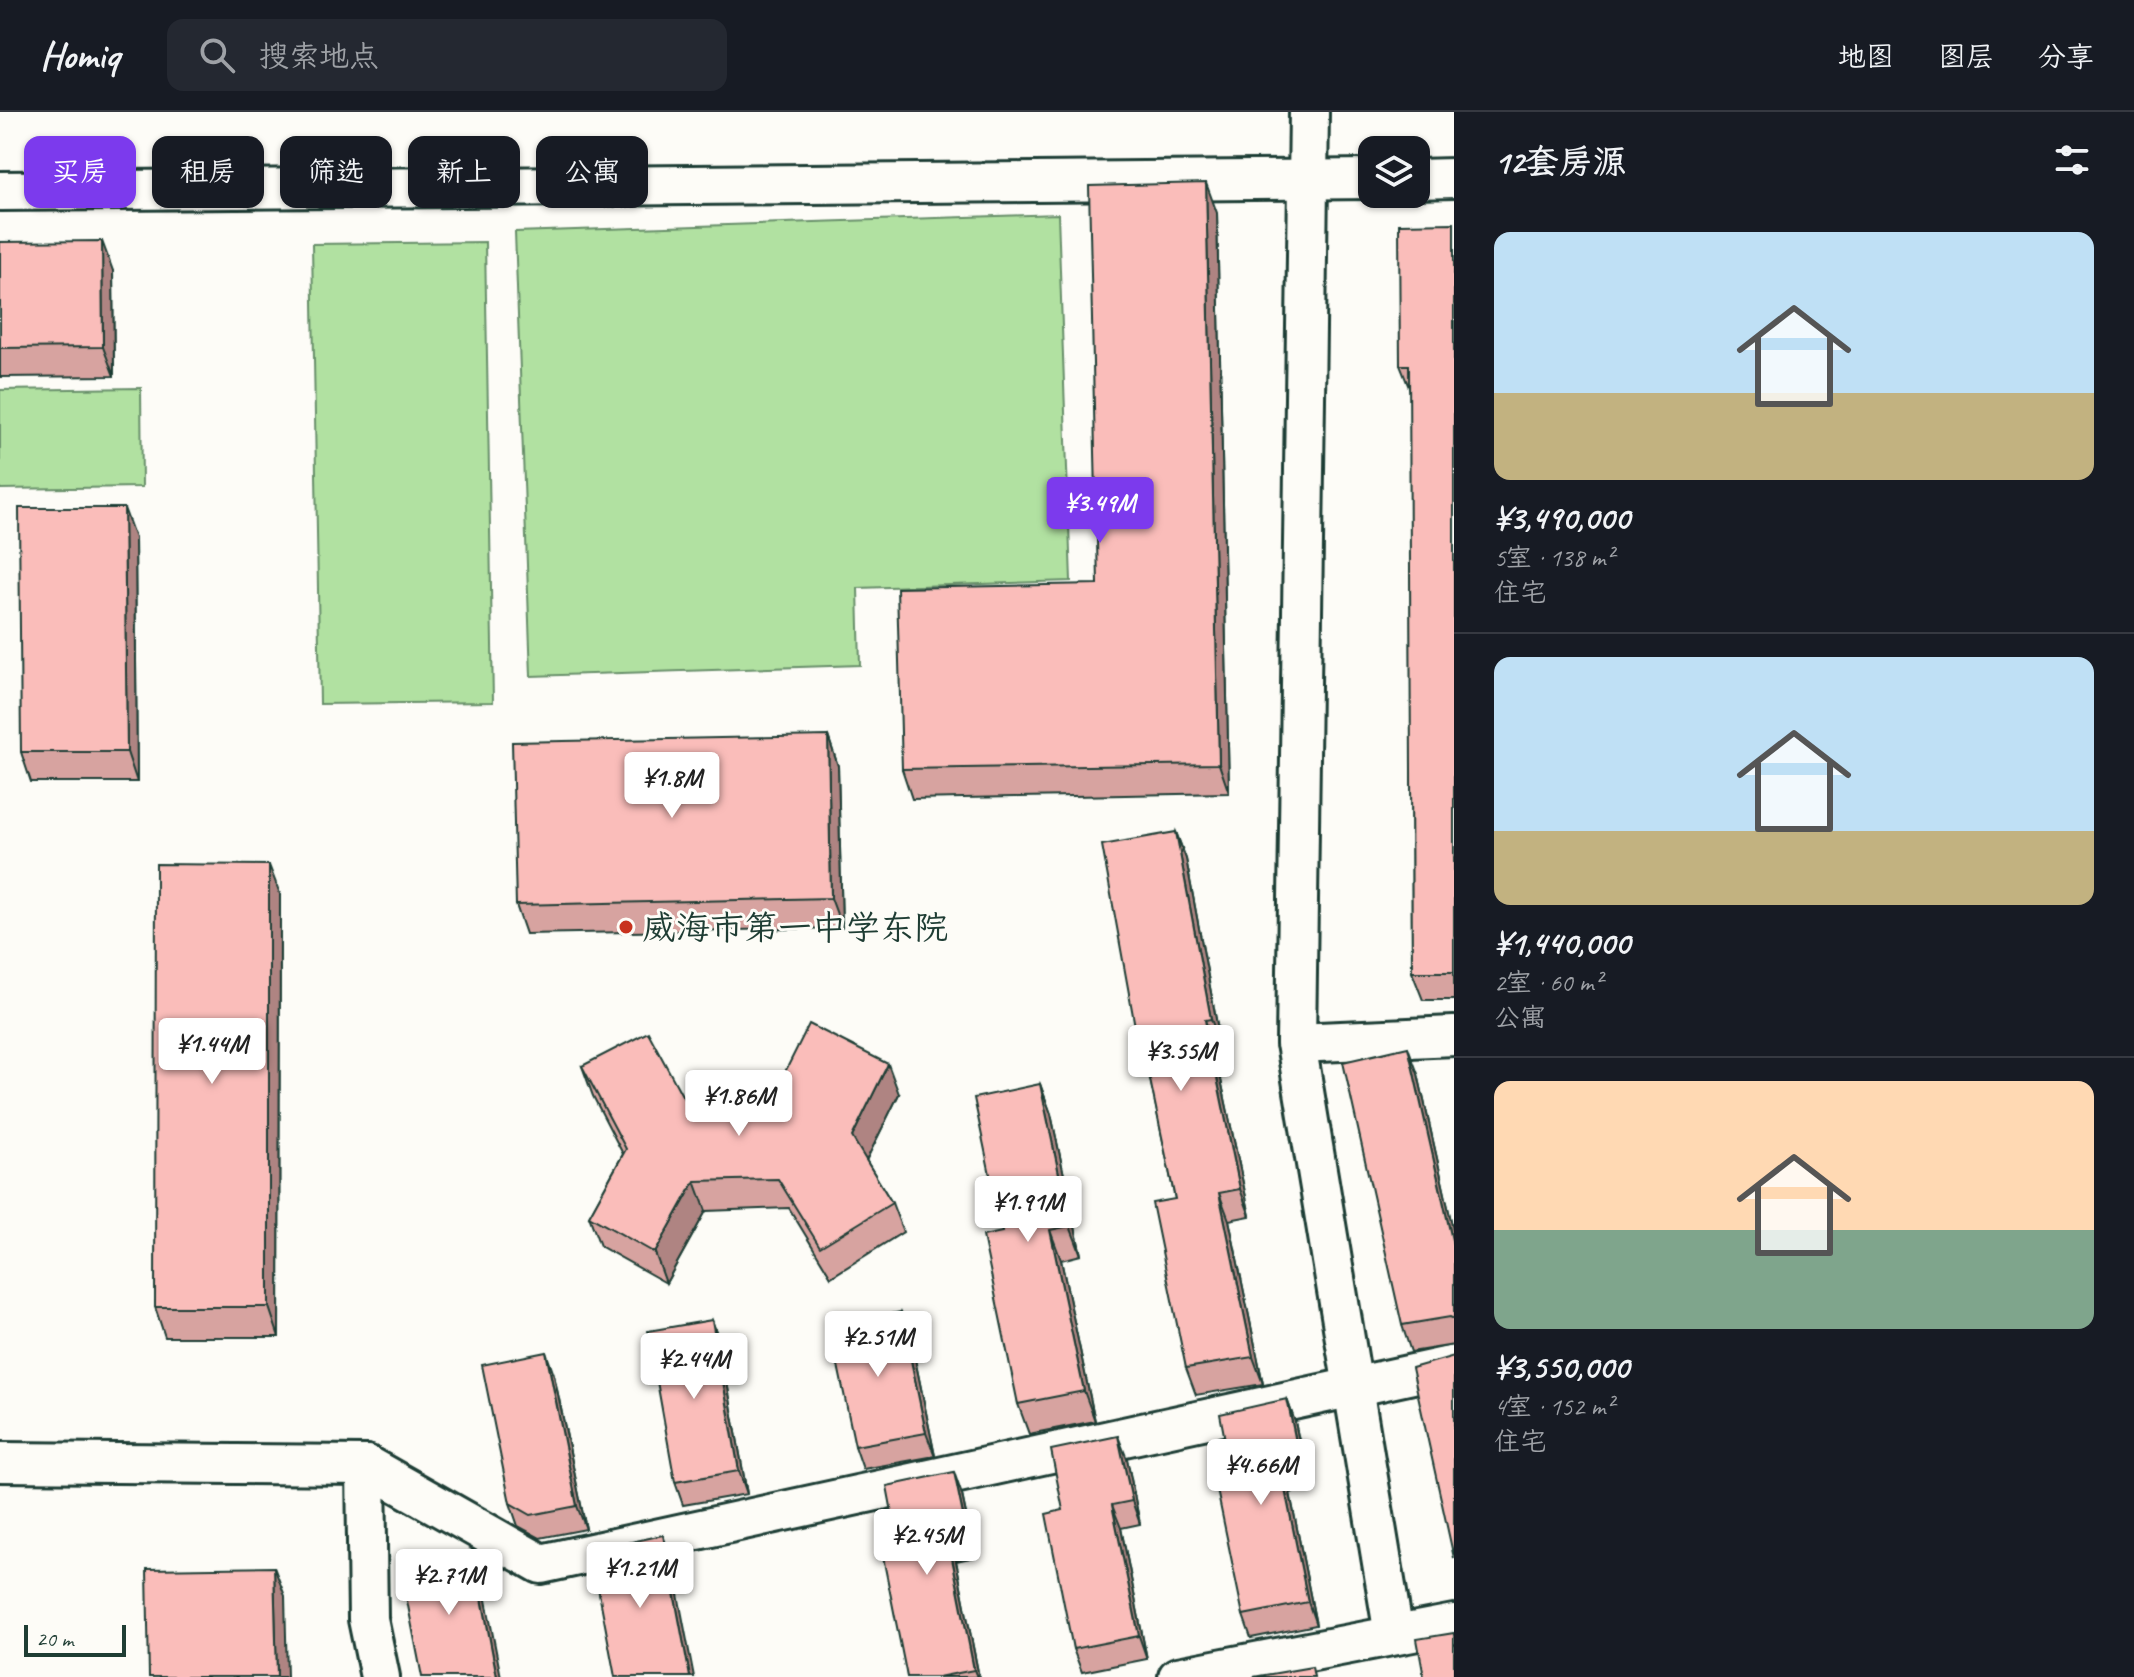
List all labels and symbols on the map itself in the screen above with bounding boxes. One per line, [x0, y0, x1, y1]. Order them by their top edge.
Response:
pin: ¥3.49M [1035, 477, 1165, 545]
pin: ¥1.8M [616, 752, 728, 820]
place label: 威海市第一中学东院 [642, 906, 948, 949]
marker: 威海市第一中学东院 [617, 918, 635, 936]
pin: ¥1.44M [147, 1018, 277, 1086]
pin: ¥3.55M [1116, 1025, 1246, 1093]
pin: ¥1.86M [674, 1070, 804, 1138]
pin: ¥1.91M [963, 1176, 1093, 1244]
pin: ¥2.51M [813, 1311, 943, 1379]
pin: ¥2.44M [629, 1333, 759, 1401]
pin: ¥4.66M [1196, 1439, 1326, 1507]
pin: ¥2.45M [862, 1509, 992, 1577]
pin: ¥1.21M [575, 1542, 705, 1610]
pin: ¥2.71M [384, 1549, 514, 1617]
scale bar [24, 1621, 126, 1657]

